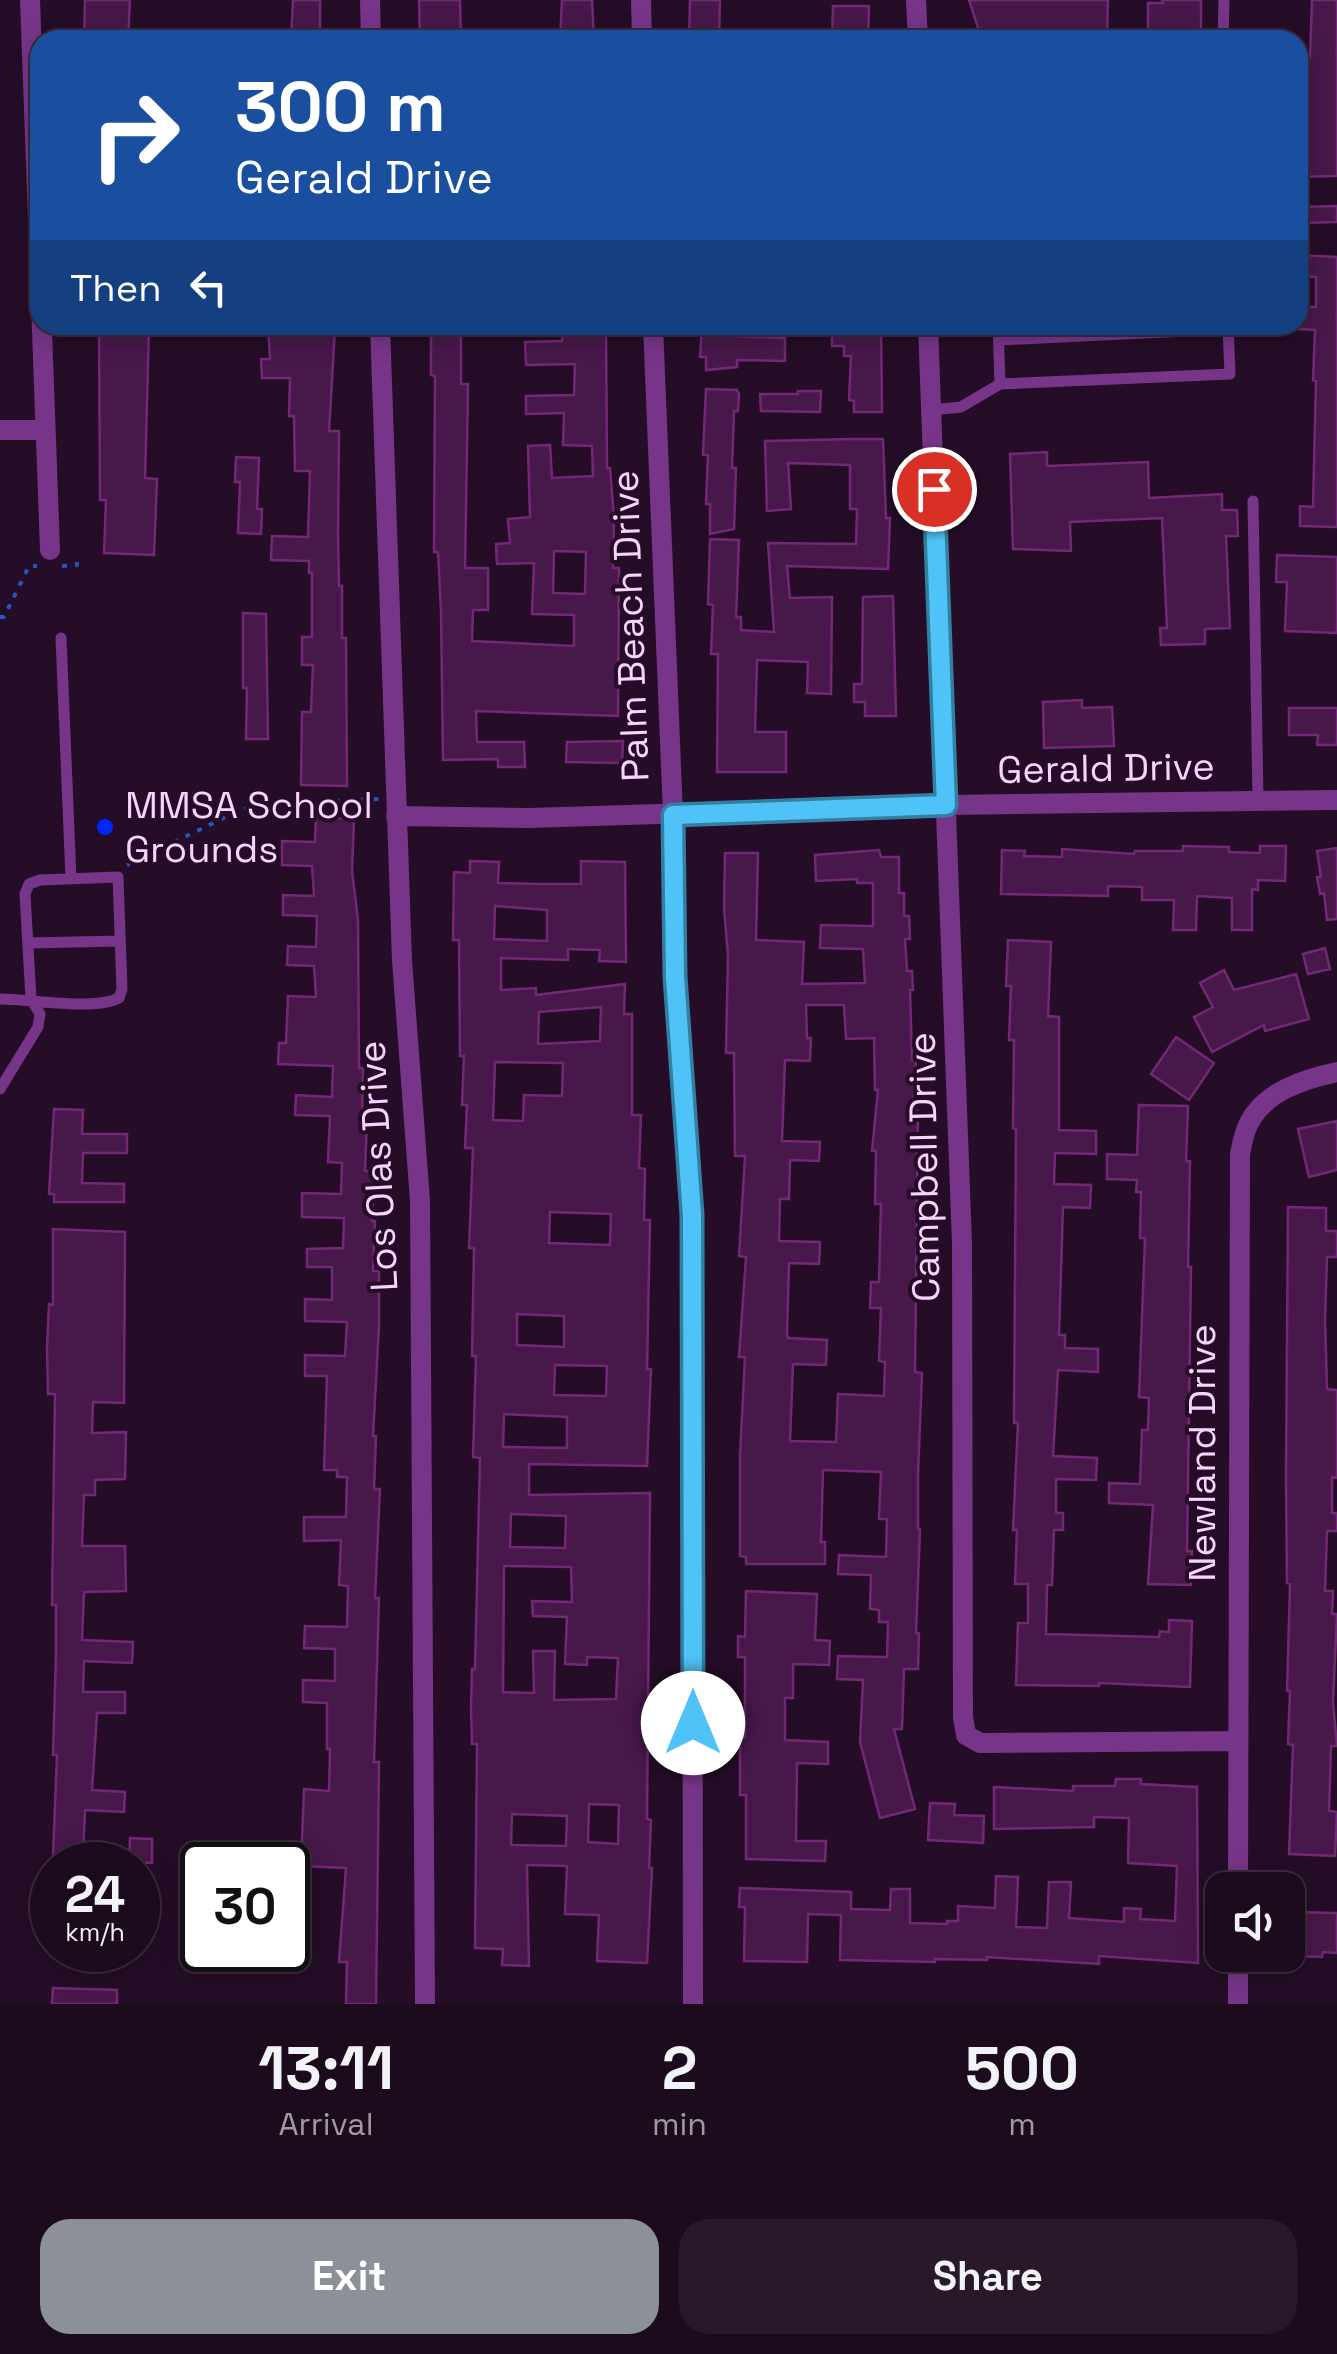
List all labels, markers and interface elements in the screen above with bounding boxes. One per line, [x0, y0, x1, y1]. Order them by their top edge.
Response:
text: 300 m [235, 62, 446, 151]
icon: right [70, 70, 200, 200]
text: Gerald Drive [235, 149, 493, 206]
icon: left [181, 260, 236, 315]
text: Then [70, 264, 161, 312]
pin [892, 447, 977, 532]
icon: arrive [907, 462, 962, 517]
street label: Palm Beach Drive [601, 469, 659, 783]
street label: Gerald Drive [997, 742, 1215, 794]
place label: MMSA School Grounds [125, 781, 373, 873]
marker: MMSA School Grounds [94, 816, 116, 838]
street label: Campbell Drive [898, 1032, 950, 1302]
street label: Los Olas Drive [347, 1039, 409, 1293]
street label: Newland Drive [1178, 1324, 1226, 1582]
position arrow [641, 1671, 745, 1775]
speed limit sign: 30 [180, 1842, 310, 1972]
text: 24 [65, 1863, 125, 1927]
map controls [1205, 1872, 1305, 1972]
button: sound [1205, 1872, 1305, 1972]
text: km/h [65, 1916, 125, 1948]
text: 13:11 [258, 2030, 394, 2107]
text: 2 [662, 2030, 697, 2107]
text: 500 [965, 2030, 1079, 2107]
text: Arrival [278, 2104, 374, 2144]
text: min [652, 2104, 707, 2144]
text: m [1008, 2104, 1036, 2144]
button: Exit [40, 2219, 659, 2334]
button: Share [679, 2219, 1297, 2334]

